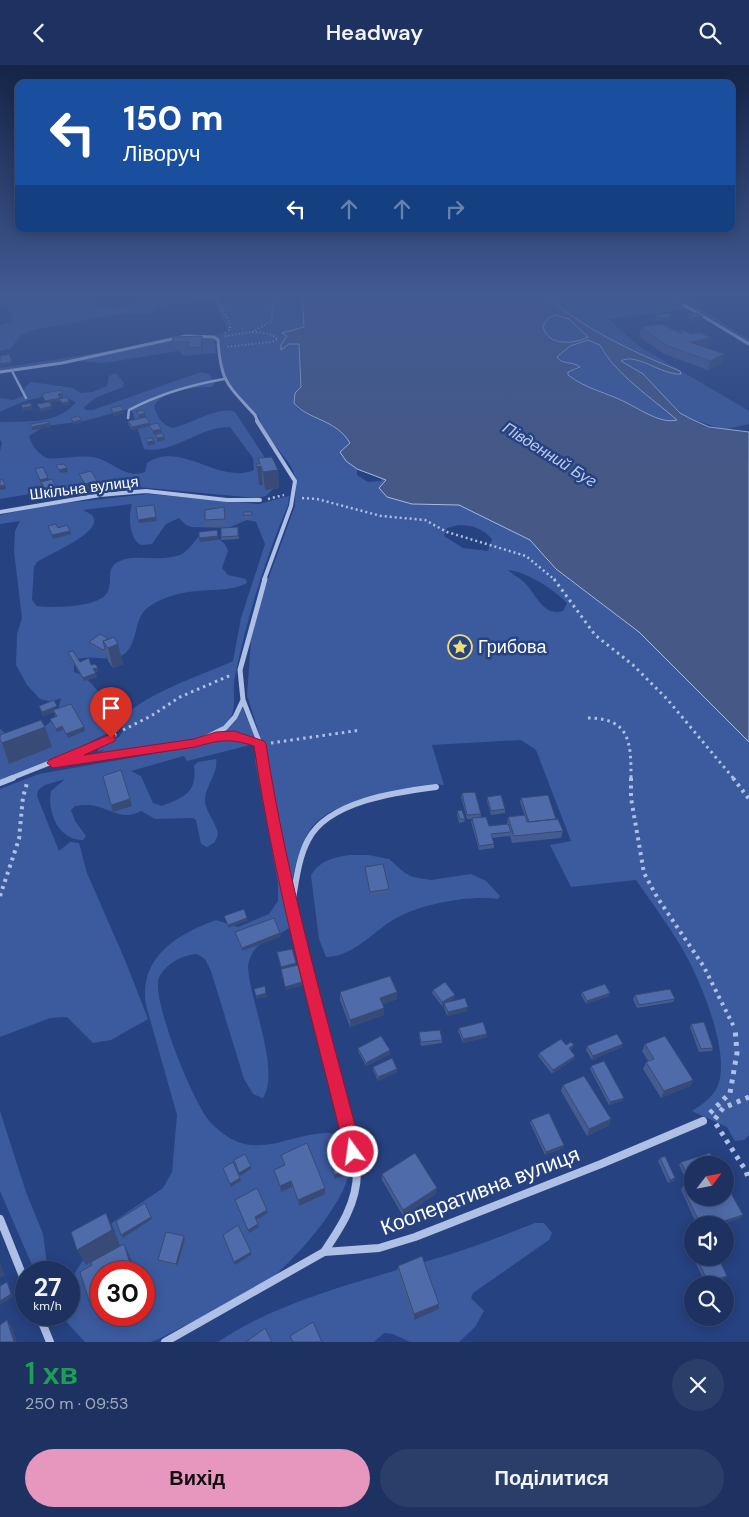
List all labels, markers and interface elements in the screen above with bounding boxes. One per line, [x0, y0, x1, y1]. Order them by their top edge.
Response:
text: Headway [326, 18, 423, 47]
icon: back [25, 19, 53, 47]
icon: search [696, 19, 724, 47]
text: 150 m [123, 95, 223, 141]
icon: left [40, 100, 105, 165]
text: Ліворуч [123, 139, 200, 168]
icon: left [282, 195, 310, 223]
icon: ahead [335, 195, 363, 223]
icon: ahead [388, 195, 416, 223]
icon: right [441, 195, 469, 223]
water label: Південний Буг [499, 417, 601, 492]
street label: Шкільна вулиця [28, 471, 140, 505]
place icon: Грибова [447, 634, 473, 660]
place label: Грибова [478, 635, 547, 659]
pin [90, 687, 132, 738]
icon: arrive [97, 694, 125, 722]
position arrow [326, 1125, 378, 1177]
street label: Кооперативна вулиця [376, 1140, 584, 1242]
north arrow [684, 1156, 734, 1206]
map controls [684, 1156, 734, 1326]
button: sound [684, 1216, 734, 1266]
speed limit sign: 30 [90, 1261, 155, 1326]
text: 27 [34, 1271, 61, 1304]
button: search [684, 1276, 734, 1326]
text: km/h [33, 1298, 62, 1314]
text: 1 хв [25, 1354, 78, 1393]
button: close [672, 1359, 724, 1411]
text: 250 m · 09:53 [25, 1393, 129, 1414]
button: Вихід [25, 1449, 370, 1507]
button: Поділитися [380, 1449, 724, 1507]

